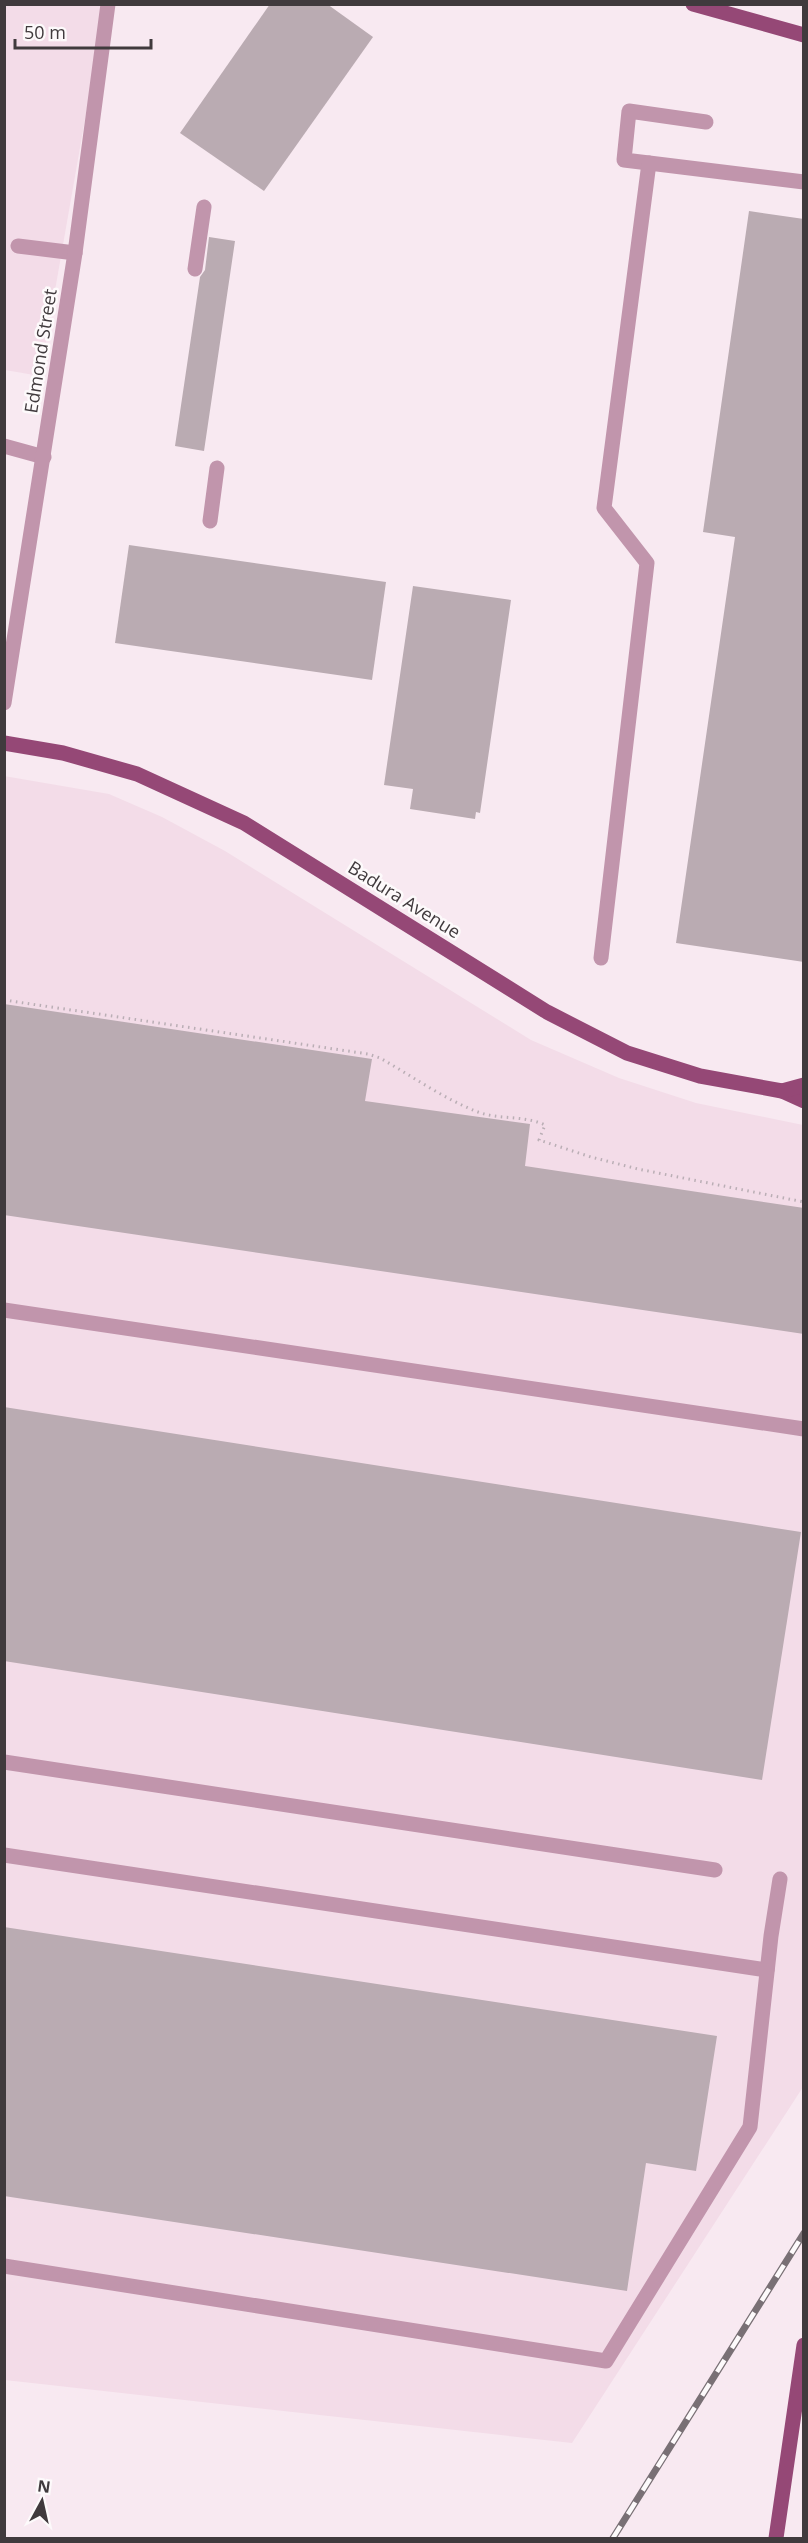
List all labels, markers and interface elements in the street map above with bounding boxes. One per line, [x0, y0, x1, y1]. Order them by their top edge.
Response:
scale bar [15, 12, 152, 50]
text: 50 m [24, 20, 66, 44]
street label: Edmond Street [18, 287, 62, 415]
street label: Badura Avenue [344, 855, 465, 943]
north arrow [12, 2471, 72, 2531]
text: N [36, 2474, 52, 2498]

